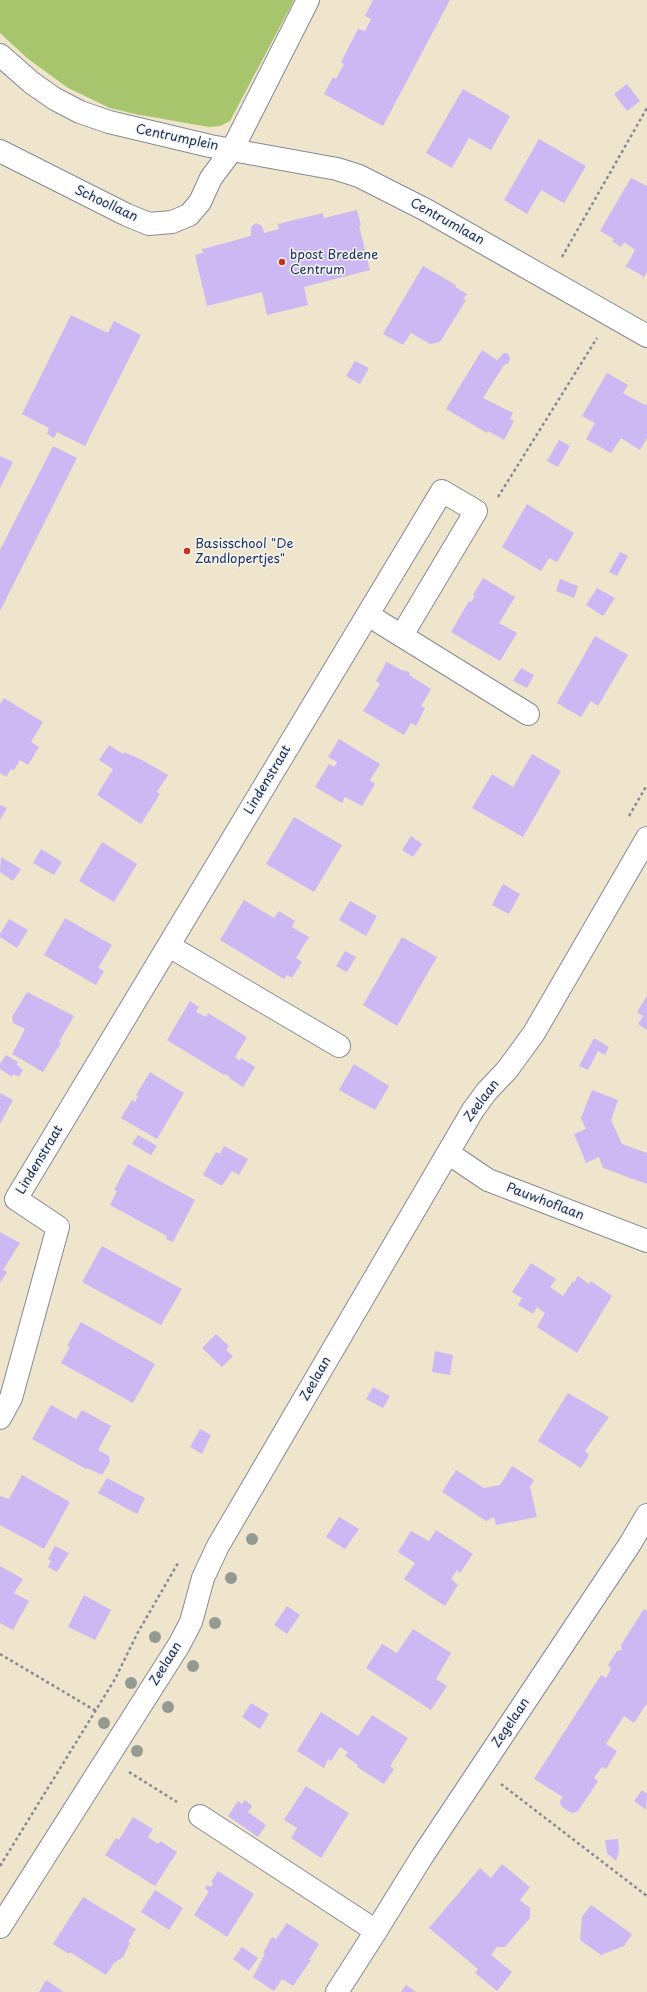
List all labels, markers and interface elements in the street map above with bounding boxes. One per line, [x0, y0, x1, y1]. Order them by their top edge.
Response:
street label: Centrumplein [134, 122, 220, 154]
street label: Schoollaan [72, 183, 140, 225]
street label: Centrumlaan [407, 195, 487, 249]
place label: bpost Bredene Centrum [290, 247, 378, 278]
marker: bpost Bredene Centrum [277, 257, 287, 267]
place label: Basisschool "De Zandlopertjes" [195, 536, 293, 567]
marker: Basisschool "De Zandlopertjes" [182, 546, 192, 556]
street label: Lindenstraat [241, 743, 295, 817]
street label: Zeelaan [461, 1077, 503, 1125]
street label: Lindenstraat [13, 1123, 67, 1197]
street label: Pauwhoflaan [504, 1180, 586, 1224]
street label: Zeelaan [297, 1354, 335, 1404]
street label: Zeelaan [147, 1639, 185, 1689]
street label: Zegelaan [489, 1695, 533, 1751]

